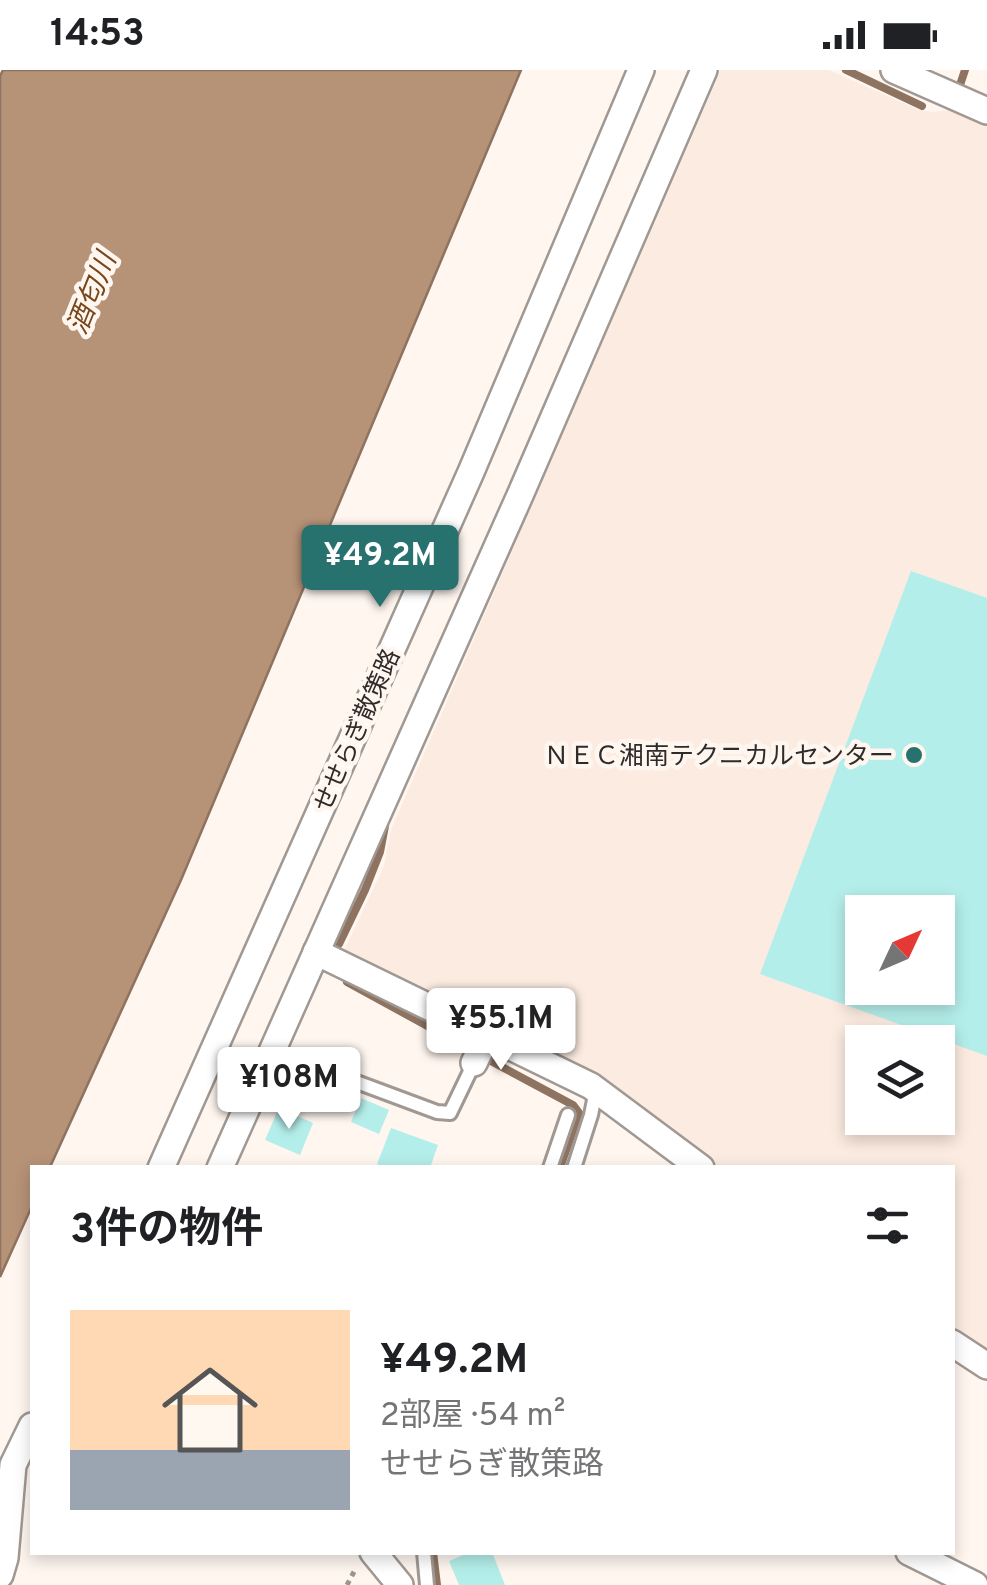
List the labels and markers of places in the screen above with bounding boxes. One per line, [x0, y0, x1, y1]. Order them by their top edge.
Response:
pin: ¥49.2M [299, 525, 461, 610]
place label: ＮＥＣ湘南テクニカルセンター [544, 742, 894, 774]
marker: ＮＥＣ湘南テクニカルセンター [903, 744, 925, 766]
pin: ¥55.1M [420, 988, 582, 1073]
pin: ¥108M [219, 1047, 359, 1132]

